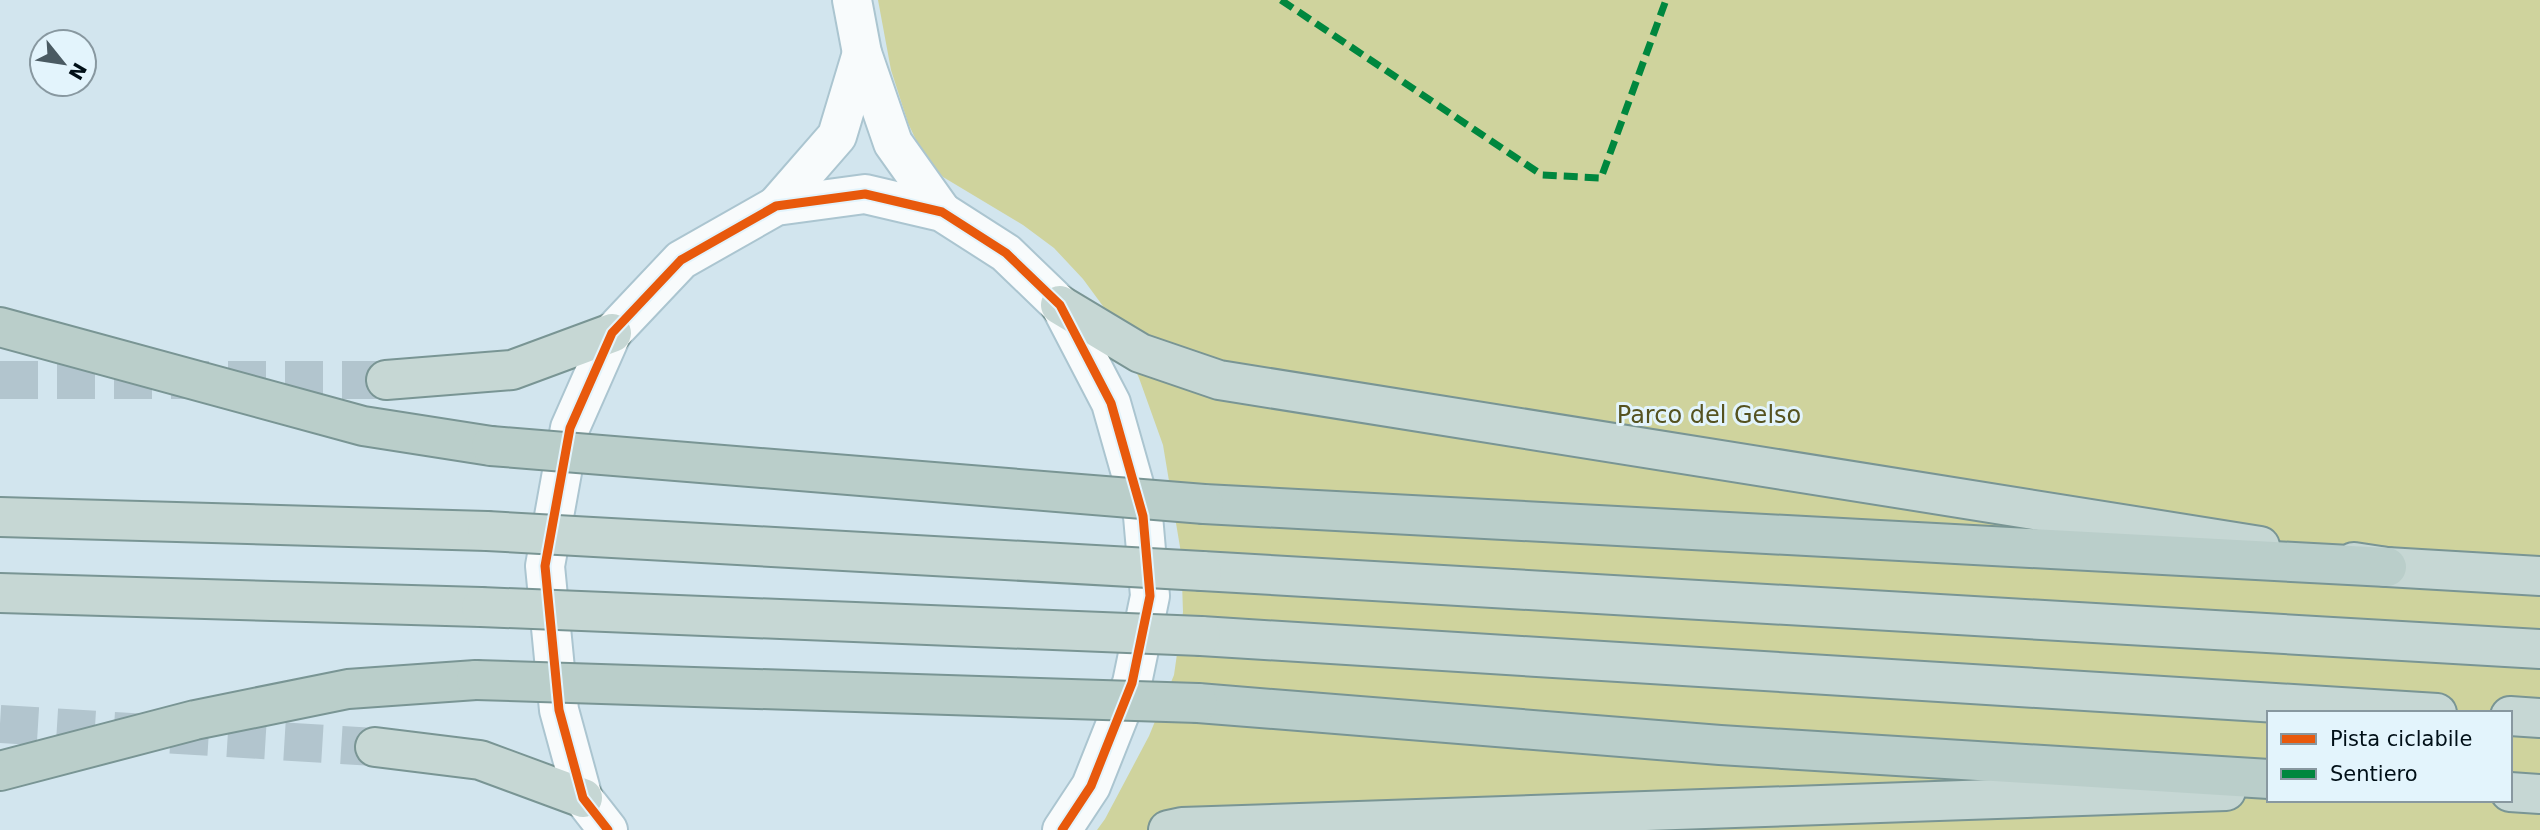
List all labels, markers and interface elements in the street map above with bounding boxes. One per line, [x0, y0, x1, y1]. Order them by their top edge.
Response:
north arrow [28, 28, 98, 98]
text: N [64, 59, 91, 84]
park label: Parco del Gelso [1617, 401, 1801, 429]
legend [2267, 711, 2512, 802]
text: Pista ciclabile [2330, 727, 2472, 751]
text: Sentiero [2330, 762, 2418, 786]

